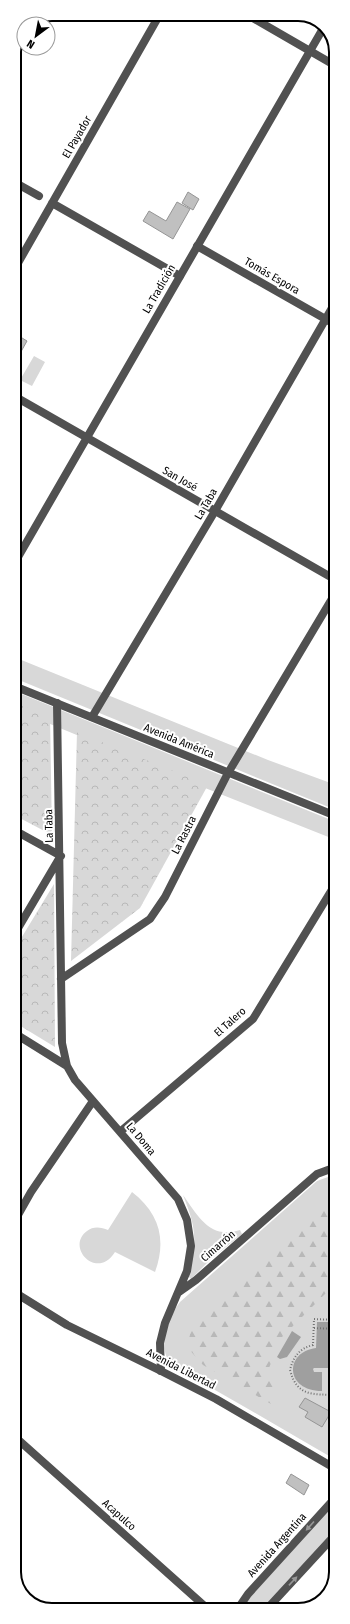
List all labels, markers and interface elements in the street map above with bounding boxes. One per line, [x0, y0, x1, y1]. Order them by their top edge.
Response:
north arrow [16, 16, 56, 56]
text: N [25, 37, 37, 51]
street label: El Payador [60, 113, 94, 160]
street label: Tomás Espora [242, 255, 302, 297]
street label: La Tradición [140, 262, 178, 316]
street label: San José [160, 464, 200, 494]
street label: La Taba [192, 486, 220, 522]
street label: Avenida América [142, 721, 216, 761]
street label: La Taba [42, 809, 56, 843]
street label: La Rastra [169, 814, 199, 856]
street label: El Talero [212, 1004, 249, 1040]
street label: La Doma [124, 1120, 158, 1158]
street label: Cimarrón [198, 1228, 238, 1264]
street label: Avenida Libertad [144, 1346, 218, 1392]
street label: Acapulco [100, 1497, 139, 1534]
street label: Avenida Argentina [245, 1510, 309, 1580]
one-way arrow [305, 1521, 315, 1531]
one-way arrow [288, 1576, 297, 1586]

